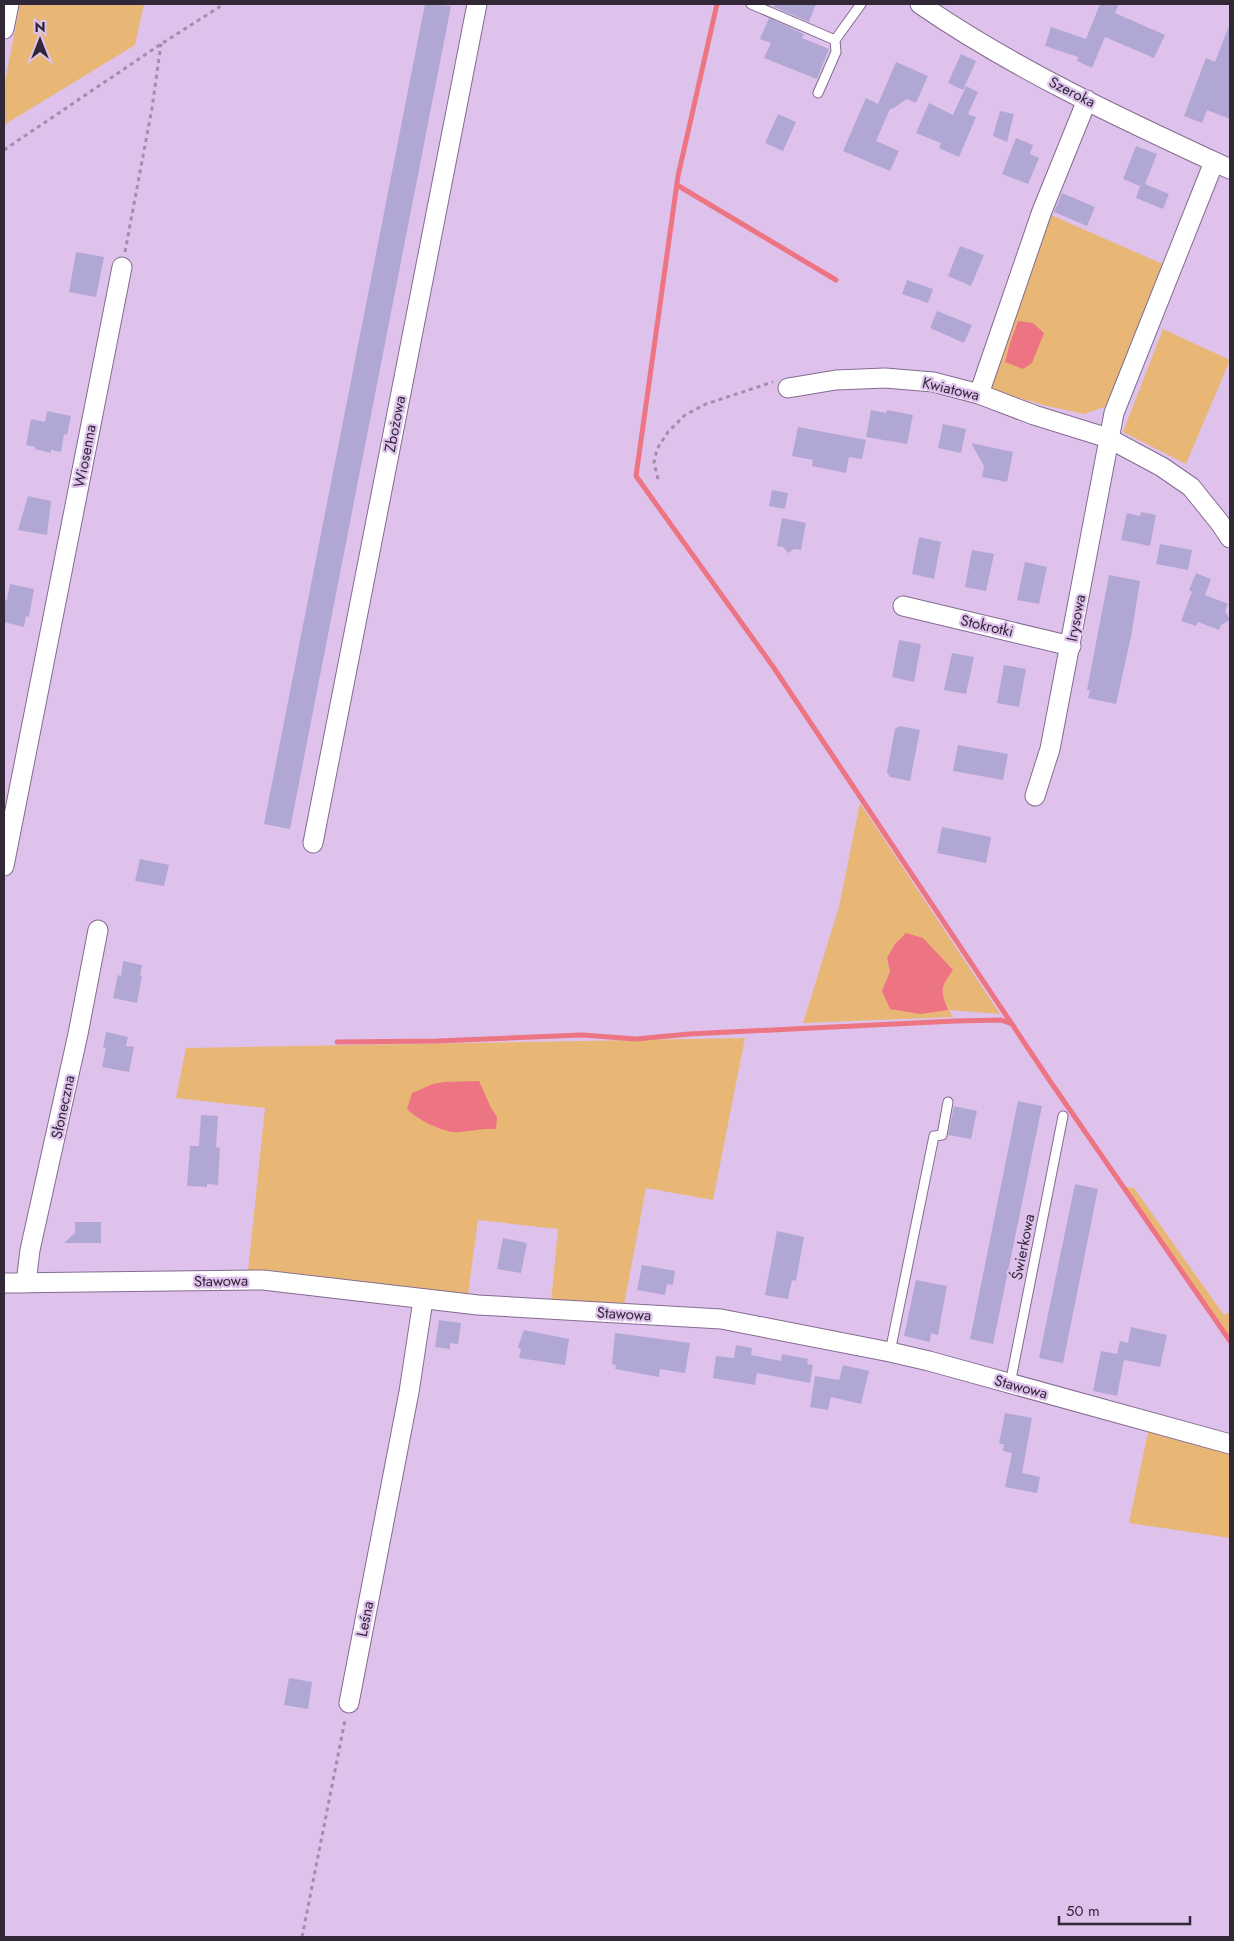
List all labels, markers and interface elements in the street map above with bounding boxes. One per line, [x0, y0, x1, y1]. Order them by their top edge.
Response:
north arrow [15, 15, 65, 65]
text: N [34, 17, 46, 37]
street label: Szeroka [1045, 71, 1099, 113]
street label: Kwiatowa [920, 372, 982, 406]
street label: Zbożowa [379, 394, 411, 454]
street label: Wiosenna [68, 423, 102, 489]
street label: Irysowa [1061, 593, 1091, 643]
street label: Stokrotki [958, 609, 1016, 643]
street label: Słoneczna [46, 1073, 80, 1141]
street label: Świerkowa [1006, 1212, 1040, 1282]
street label: Stawowa [194, 1270, 248, 1292]
street label: Stawowa [596, 1302, 652, 1326]
street label: Stawowa [992, 1369, 1050, 1405]
street label: Leśna [351, 1599, 379, 1639]
scale bar [1059, 1894, 1190, 1926]
text: 50 m [1066, 1900, 1100, 1922]

